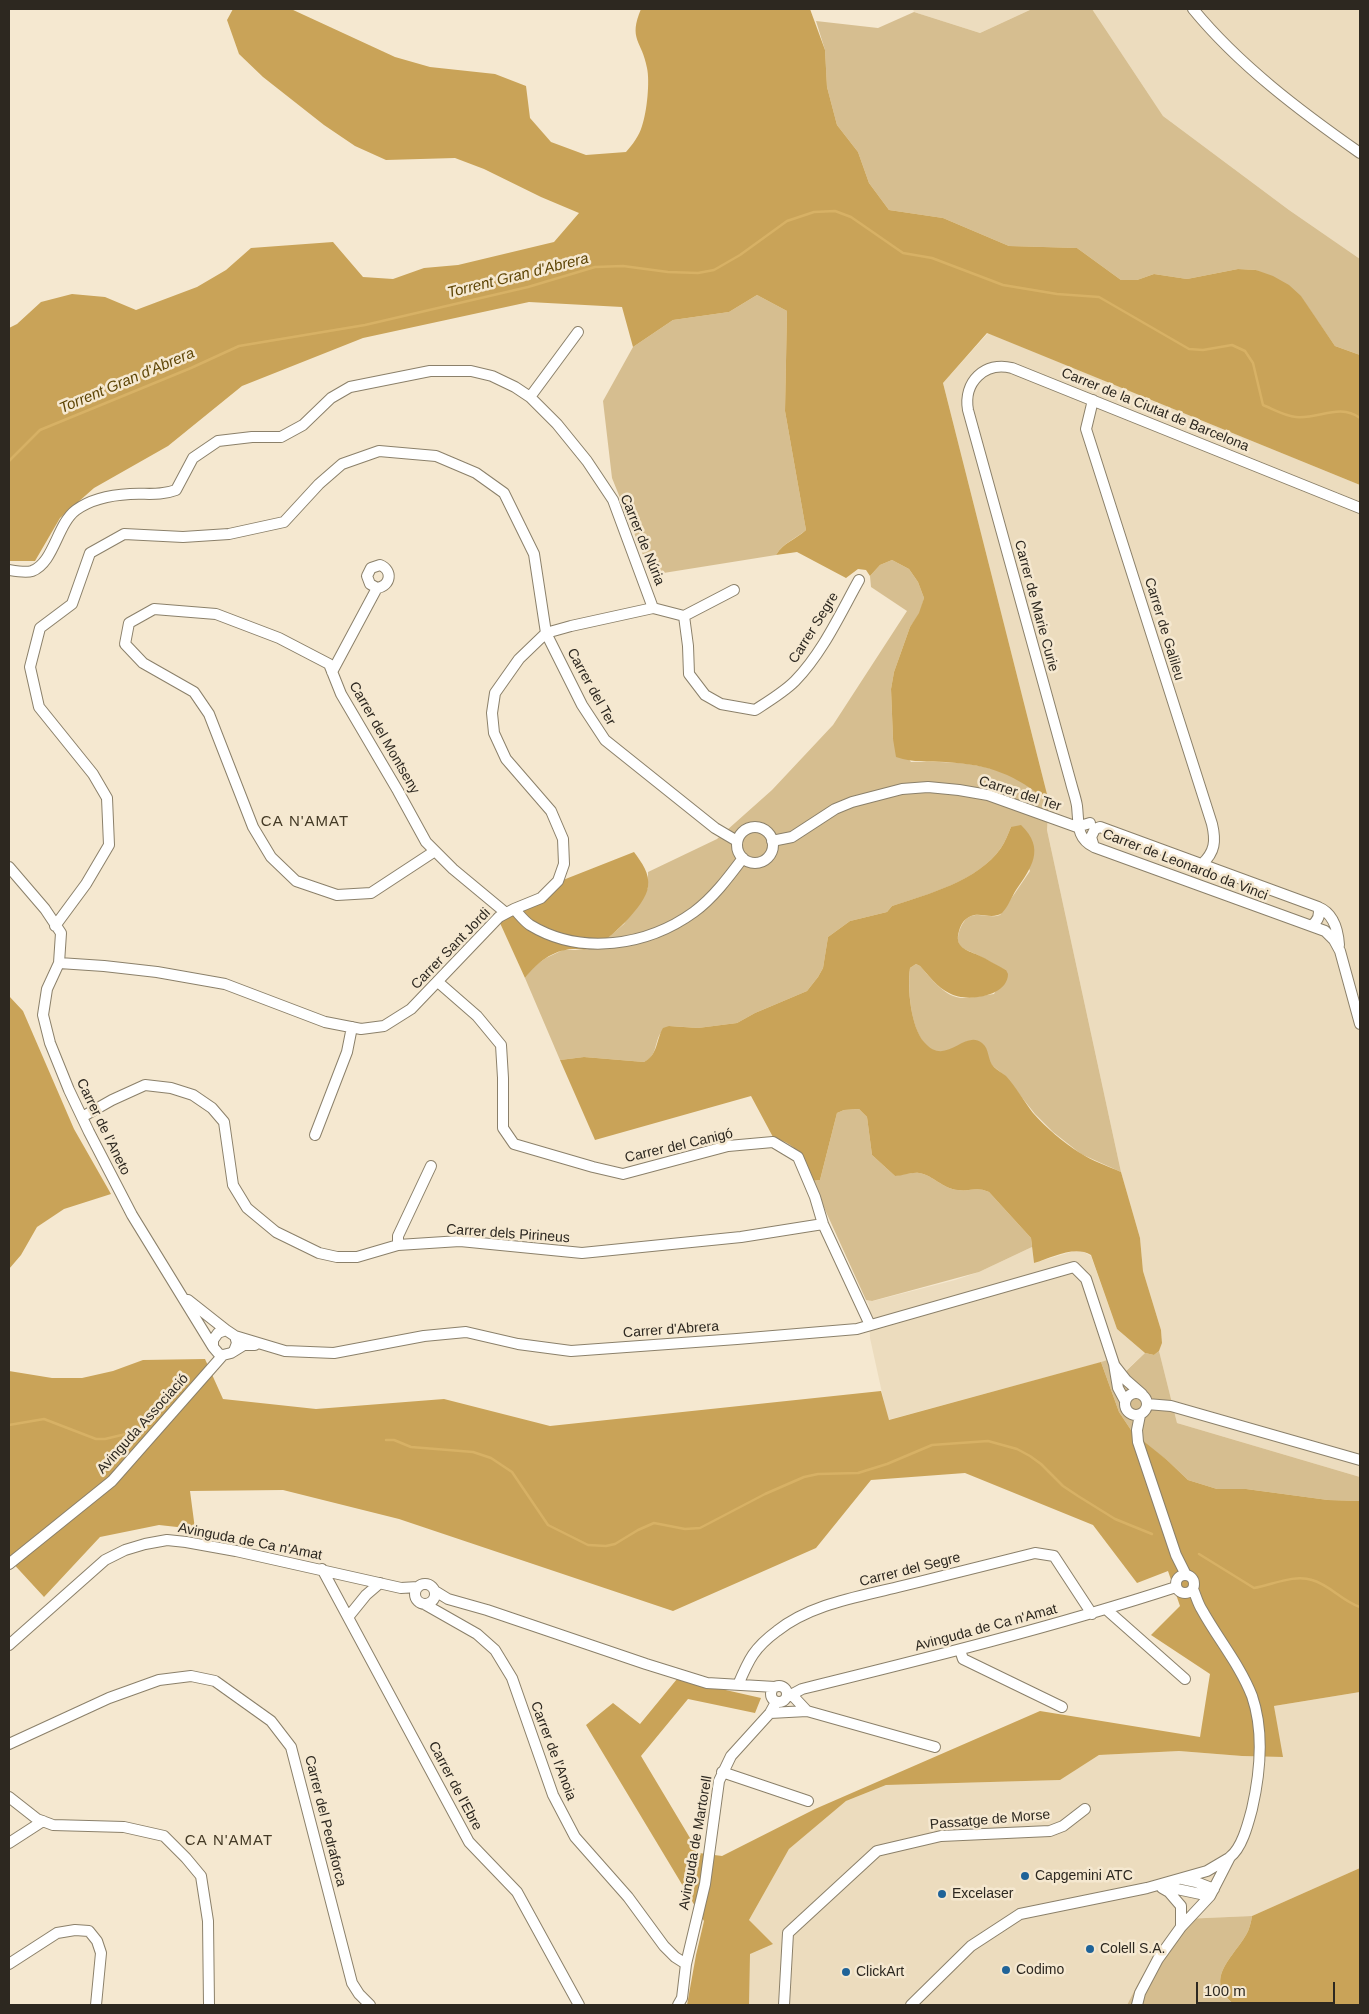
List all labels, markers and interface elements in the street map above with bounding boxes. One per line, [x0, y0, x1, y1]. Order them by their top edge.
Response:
water label: Torrent Gran d'Abrera [446, 250, 590, 302]
water label: Torrent Gran d'Abrera [57, 344, 197, 418]
street label: Carrer de la Ciutat de Barcelona [1059, 365, 1251, 455]
street label: Carrer de Núria [616, 492, 668, 588]
street label: Carrer de Marie Curie [1010, 538, 1062, 674]
street label: Carrer de Galileu [1140, 576, 1188, 682]
street label: Carrer Segre [785, 589, 843, 667]
street label: Carrer del Ter [563, 646, 619, 728]
street label: Carrer del Montseny [345, 679, 423, 797]
street label: Carrer del Ter [977, 773, 1063, 815]
district label: CA N'AMAT [260, 813, 350, 831]
street label: Carrer de Leonardo da Vinci [1100, 826, 1270, 904]
street label: Carrer Sant Jordi [408, 905, 494, 993]
street label: Carrer de l'Aneto [72, 1076, 134, 1178]
street label: Carrer del Canigó [623, 1125, 735, 1167]
street label: Carrer dels Pirineus [446, 1221, 570, 1247]
street label: Carrer d'Abrera [623, 1318, 719, 1342]
street label: Avinguda Associació [94, 1370, 192, 1478]
street label: Avinguda de Ca n'Amat [177, 1520, 323, 1564]
street label: Carrer del Segre [858, 1549, 962, 1591]
street label: Avinguda de Ca n'Amat [913, 1601, 1059, 1655]
street label: Carrer de l'Anoia [526, 1699, 580, 1803]
street label: Carrer de l'Ebre [424, 1739, 486, 1833]
street label: Carrer del Pedraforca [301, 1754, 349, 1888]
street label: Avinguda de Martorell [676, 1775, 716, 1911]
street label: Passatge de Morse [929, 1806, 1051, 1834]
district label: CA N'AMAT [184, 1832, 274, 1850]
place label: Capgemini ATC [1035, 1868, 1133, 1884]
marker: Capgemini ATC [1019, 1870, 1031, 1882]
place label: Excelaser [952, 1886, 1013, 1902]
marker: Excelaser [936, 1888, 948, 1900]
place label: Colell S.A. [1100, 1941, 1165, 1957]
marker: Colell S.A. [1084, 1943, 1096, 1955]
place label: Codimo [1016, 1962, 1064, 1978]
place label: ClickArt [856, 1964, 904, 1980]
marker: Codimo [1000, 1964, 1012, 1976]
marker: ClickArt [840, 1966, 852, 1978]
scale bar [1199, 1972, 1338, 2004]
text: 100 m [1204, 1982, 1246, 1999]

